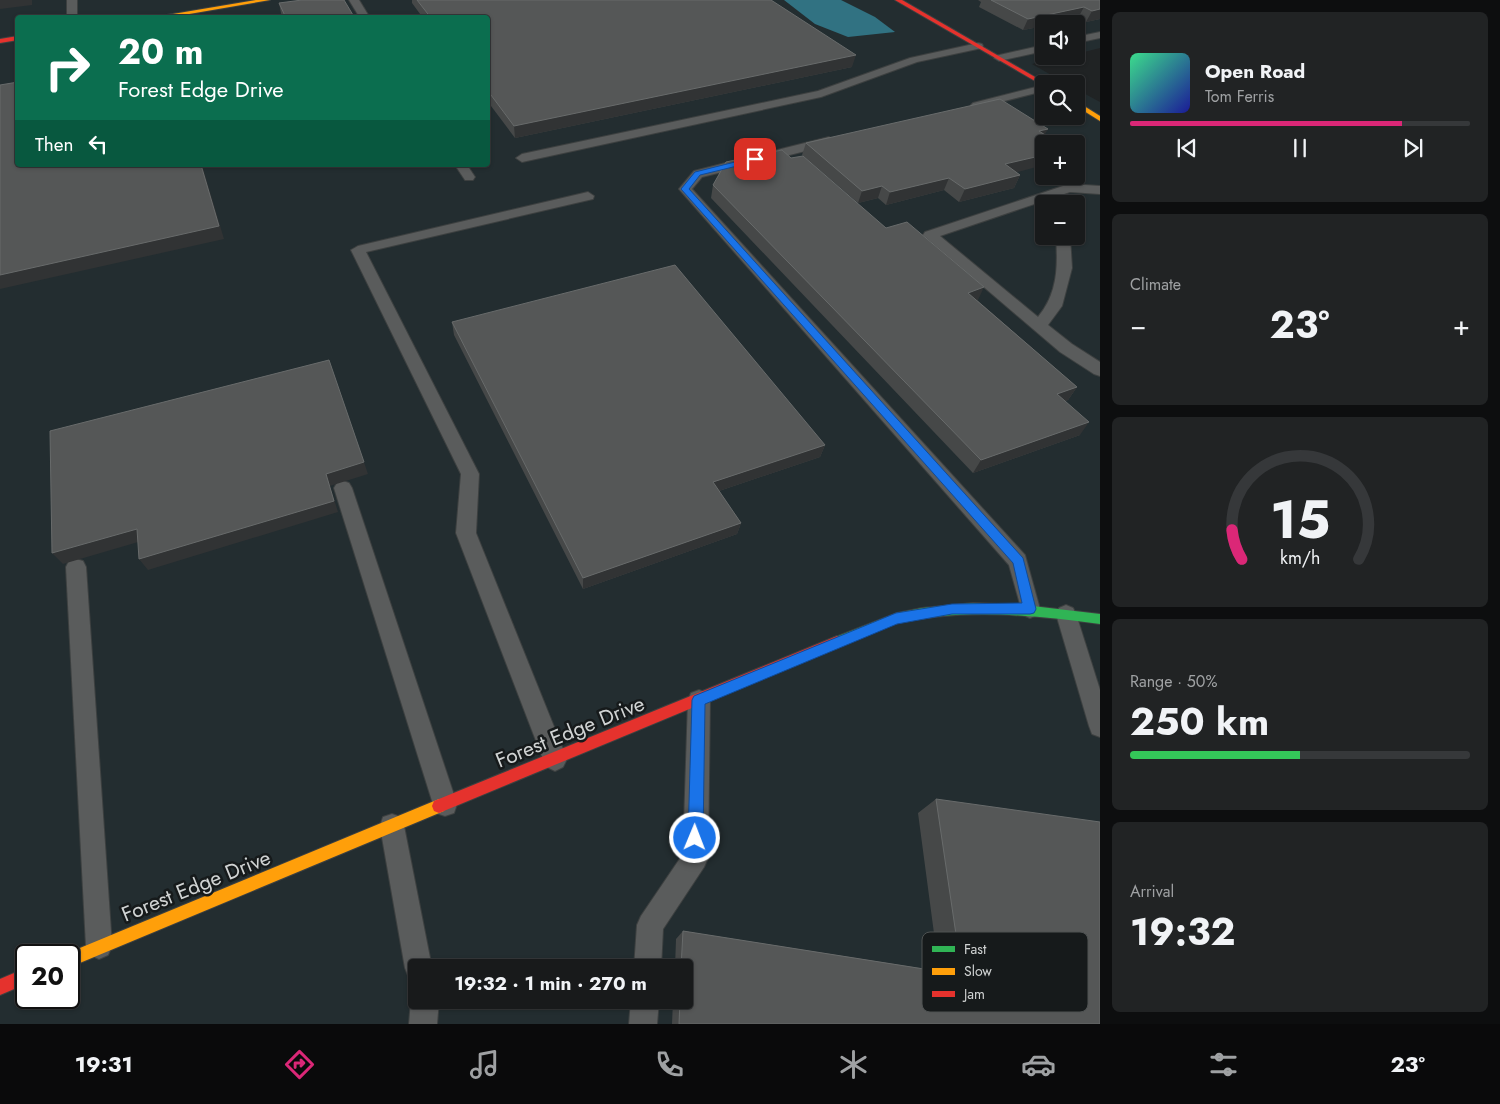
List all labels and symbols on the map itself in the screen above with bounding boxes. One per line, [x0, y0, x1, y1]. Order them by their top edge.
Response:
pin [734, 138, 776, 180]
street label: Forest Edge Drive [491, 688, 649, 776]
position arrow [668, 811, 720, 863]
street label: Forest Edge Drive [117, 842, 275, 930]
legend [922, 932, 1088, 1012]
text: Fast [964, 939, 987, 959]
speed limit sign: 20 [15, 944, 80, 1009]
text: Slow [964, 961, 992, 981]
text: Jam [962, 984, 985, 1004]

